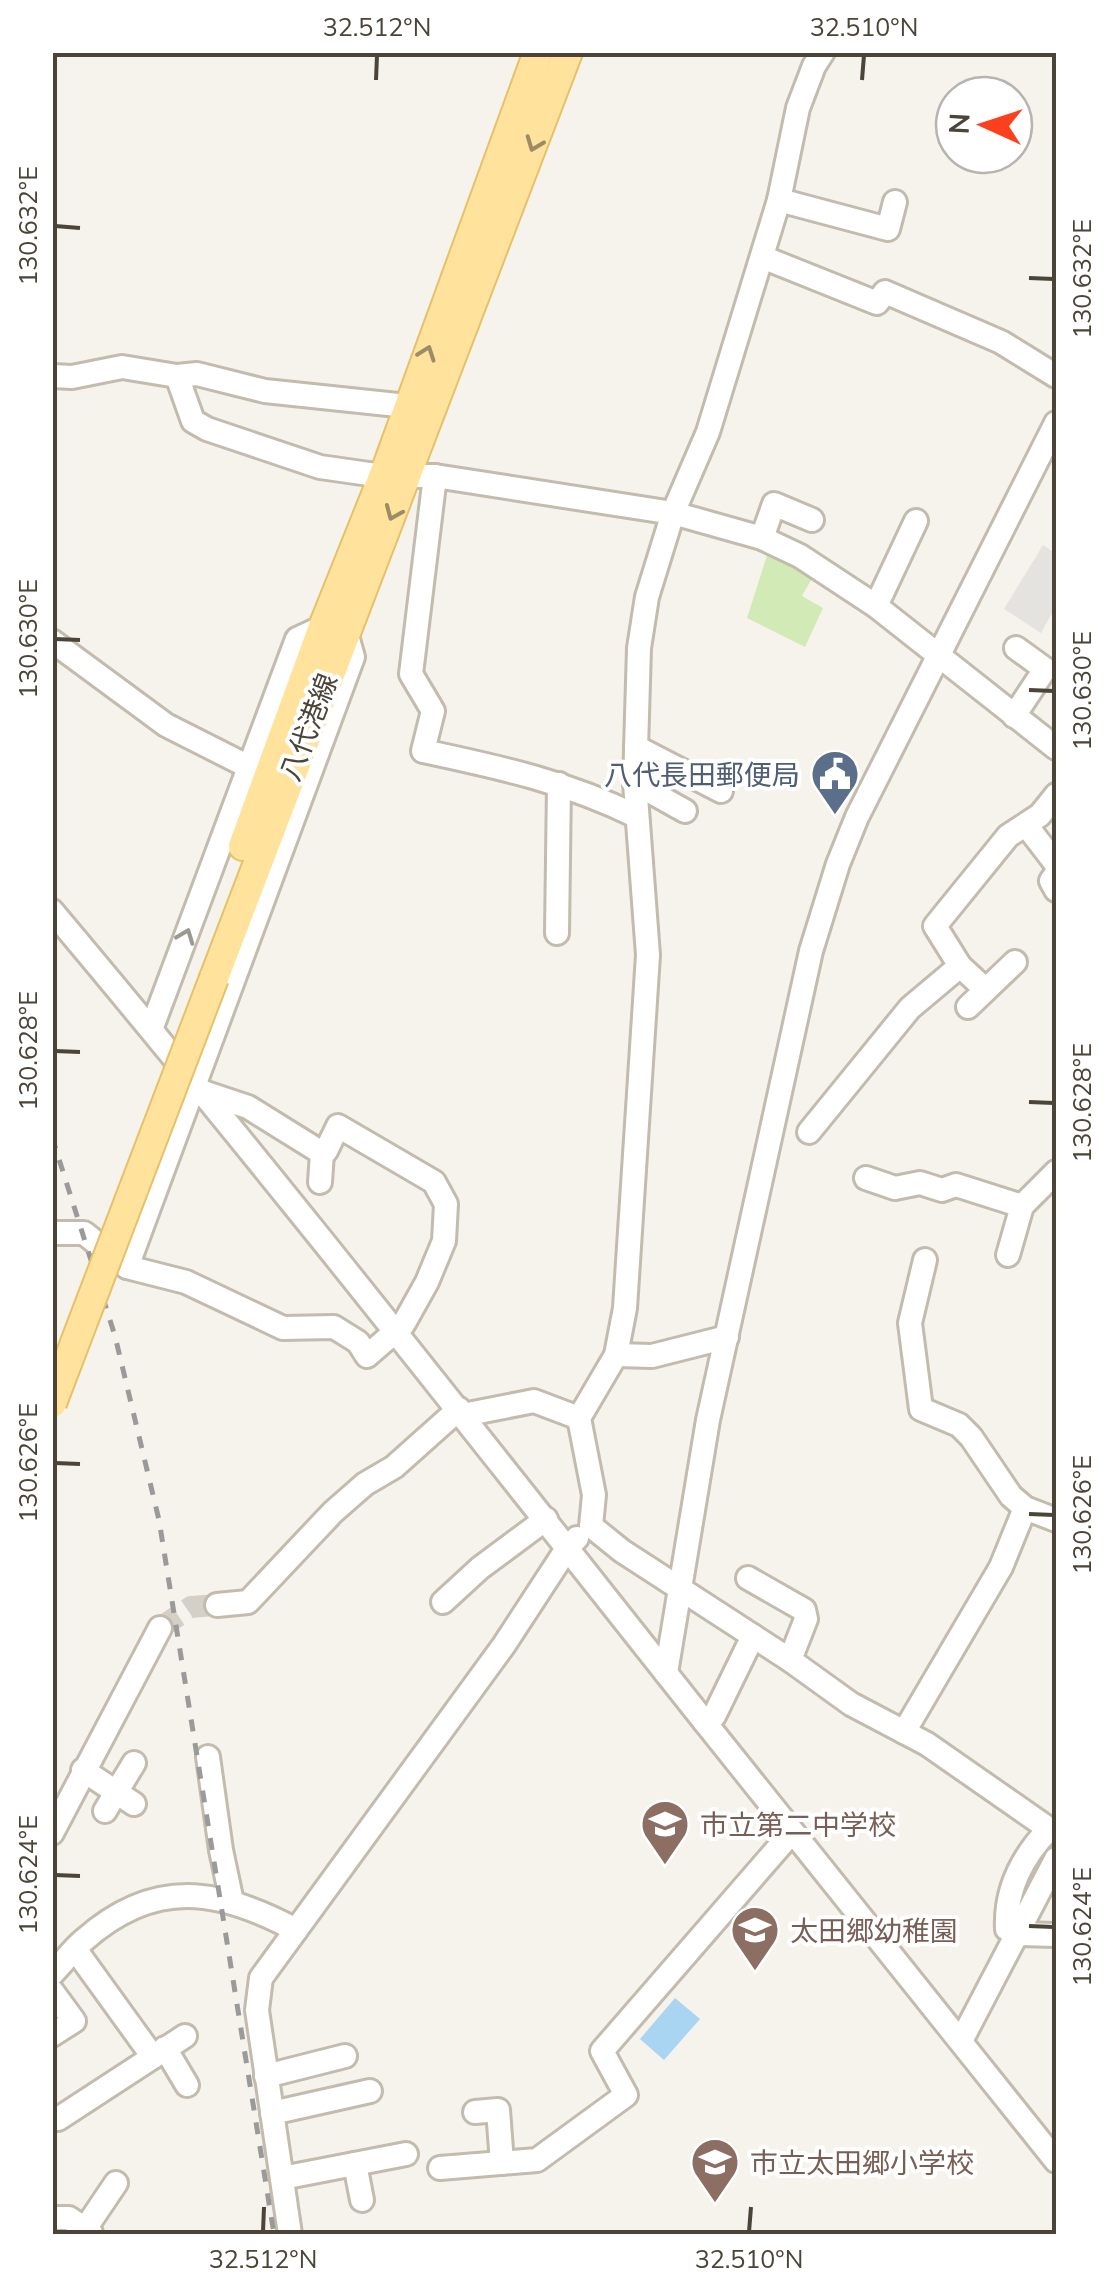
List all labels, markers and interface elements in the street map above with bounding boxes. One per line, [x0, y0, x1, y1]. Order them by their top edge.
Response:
text: 32.512°N [323, 11, 431, 42]
text: 32.510°N [810, 11, 918, 42]
north arrow [934, 75, 1034, 175]
text: N [941, 112, 977, 135]
one-way arrow [525, 134, 546, 151]
text: 130.632°E [12, 166, 43, 286]
text: 130.632°E [1066, 219, 1097, 339]
one-way arrow [415, 346, 435, 363]
one-way arrow [385, 503, 405, 521]
text: 130.630°E [12, 579, 43, 699]
text: 130.630°E [1066, 631, 1097, 751]
street label: 八代港線 [272, 668, 344, 786]
public building icon: 八代長田郵便局 [809, 748, 861, 816]
place label: 八代長田郵便局 [604, 757, 800, 792]
one-way arrow [174, 928, 194, 946]
text: 130.628°E [12, 991, 43, 1111]
text: 130.628°E [1066, 1043, 1097, 1163]
text: 130.626°E [12, 1403, 43, 1523]
text: 130.626°E [1066, 1455, 1097, 1575]
school or university icon: 市立第二中学校 [639, 1798, 691, 1866]
place label: 市立第二中学校 [700, 1807, 896, 1842]
text: 130.624°E [12, 1815, 43, 1935]
text: 130.624°E [1066, 1867, 1097, 1987]
school or university icon: 太田郷幼稚園 [729, 1904, 781, 1972]
place label: 太田郷幼稚園 [790, 1913, 958, 1948]
school or university icon: 市立太田郷小学校 [689, 2136, 741, 2204]
place label: 市立太田郷小学校 [750, 2145, 974, 2180]
text: 32.512°N [209, 2243, 317, 2274]
text: 32.510°N [695, 2243, 803, 2274]

